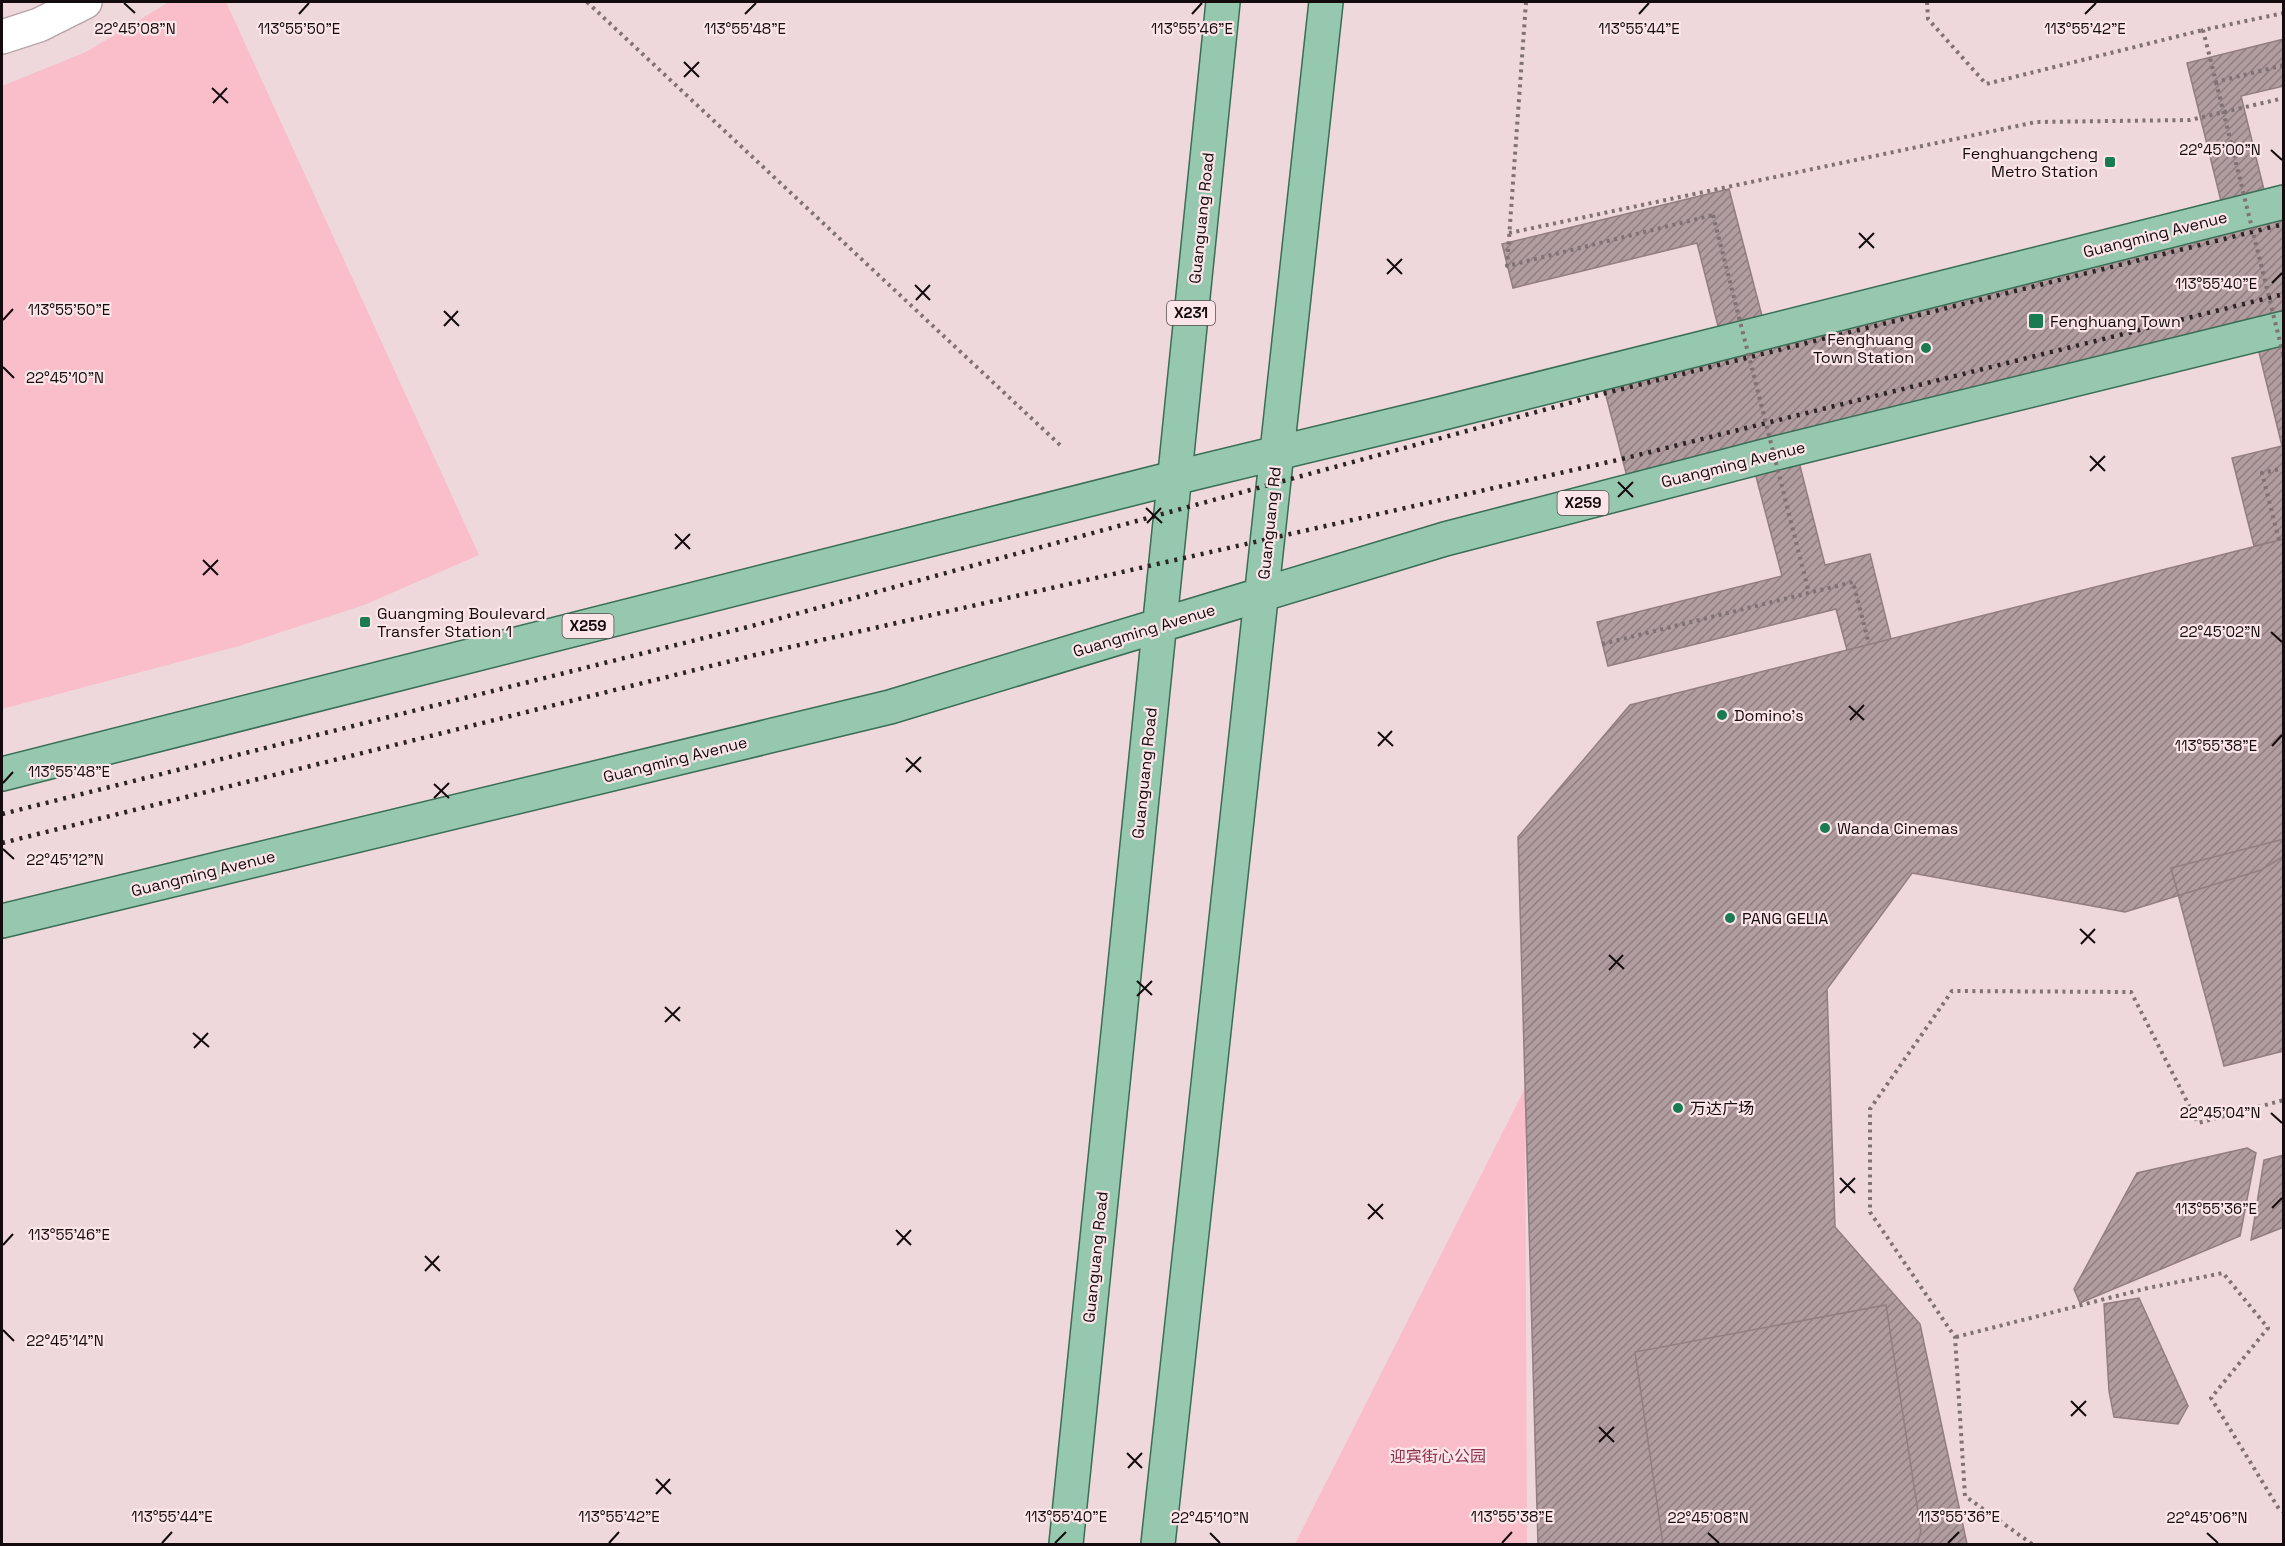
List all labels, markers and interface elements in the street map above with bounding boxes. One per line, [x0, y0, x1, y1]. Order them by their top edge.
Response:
text: 22°45'08"N [94, 19, 176, 38]
text: 113°55'50"E [258, 19, 340, 38]
text: 113°55'48"E [704, 19, 786, 38]
text: 113°55'46"E [1151, 19, 1233, 38]
text: 113°55'44"E [1598, 19, 1680, 38]
text: 113°55'42"E [2044, 19, 2126, 38]
text: 22°45'00"N [2179, 140, 2261, 159]
place label: Fenghuangcheng Metro Station [1962, 143, 2098, 182]
street label: Guanguang Road [1184, 151, 1219, 285]
marker: Fenghuangcheng Metro Station [2103, 155, 2117, 169]
street label: Guangming Avenue [2081, 206, 2229, 263]
text: 113°55'40"E [2175, 274, 2257, 293]
text: 113°55'50"E [28, 300, 110, 319]
road number: X231 [1167, 301, 1215, 325]
place label: Fenghuang Town [2050, 311, 2181, 332]
marker: Fenghuang Town [2027, 312, 2045, 330]
place label: Fenghuang Town Station [1813, 329, 1914, 368]
marker: Fenghuang Town Station [1919, 341, 1933, 355]
text: 22°45'10"N [26, 368, 104, 387]
street label: Guangming Avenue [1659, 436, 1807, 493]
street label: Guanguang Rd [1253, 466, 1286, 580]
road number: X259 [1558, 491, 1608, 515]
street label: Guangming Avenue [1070, 599, 1218, 662]
place label: Guangming Boulevard Transfer Station 1 [377, 603, 545, 642]
road number: X259 [562, 614, 614, 638]
marker: Guangming Boulevard Transfer Station 1 [358, 615, 372, 629]
text: 22°45'02"N [2180, 622, 2260, 641]
place label: Domino's [1734, 705, 1804, 726]
street label: Guanguang Road [1127, 706, 1162, 840]
marker: Domino's [1715, 708, 1729, 722]
street label: Guangming Avenue [601, 731, 749, 788]
text: 113°55'38"E [2175, 736, 2257, 755]
text: 113°55'48"E [28, 762, 110, 781]
place label: Wanda Cinemas [1837, 818, 1958, 839]
marker: Wanda Cinemas [1818, 821, 1832, 835]
street label: Guangming Avenue [129, 845, 277, 902]
text: 22°45'12"N [26, 850, 104, 869]
place label: PANG GELIA [1742, 908, 1828, 929]
marker: PANG GELIA [1723, 911, 1737, 925]
place label: 万达广场 [1690, 1098, 1754, 1119]
marker: 万达广场 [1671, 1101, 1685, 1115]
text: 22°45'04"N [2180, 1103, 2260, 1122]
street label: Guanguang Road [1078, 1190, 1113, 1324]
text: 113°55'36"E [2175, 1199, 2257, 1218]
text: 113°55'46"E [28, 1225, 110, 1244]
text: 22°45'14"N [26, 1331, 104, 1350]
park label: 迎宾街心公园 [1390, 1446, 1486, 1467]
text: 113°55'44"E [131, 1507, 213, 1526]
text: 113°55'42"E [578, 1507, 660, 1526]
text: 113°55'40"E [1025, 1507, 1107, 1526]
text: 113°55'38"E [1471, 1507, 1553, 1526]
text: 113°55'36"E [1918, 1507, 2000, 1526]
text: 22°45'10"N [1171, 1508, 1249, 1527]
text: 22°45'08"N [1667, 1508, 1749, 1527]
text: 22°45'06"N [2166, 1508, 2248, 1527]

